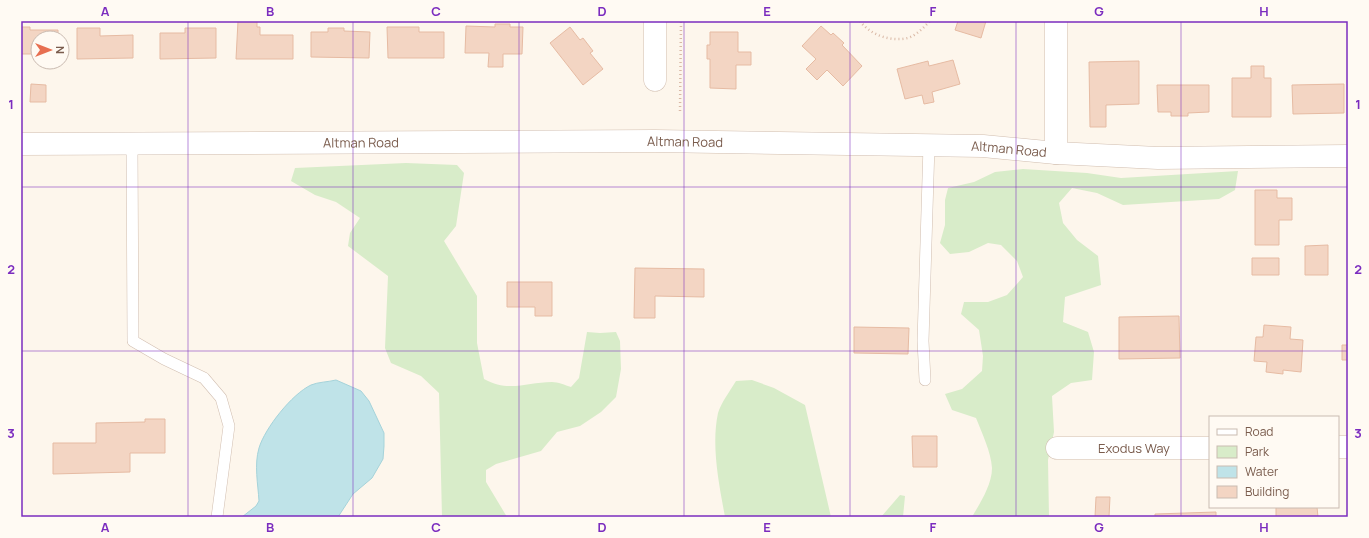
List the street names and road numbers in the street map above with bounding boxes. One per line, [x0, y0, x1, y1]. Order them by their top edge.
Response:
street label: Altman Road [647, 132, 723, 151]
street label: Altman Road [323, 133, 399, 152]
street label: Altman Road [971, 137, 1048, 161]
street label: Exodus Way [1098, 439, 1170, 457]

